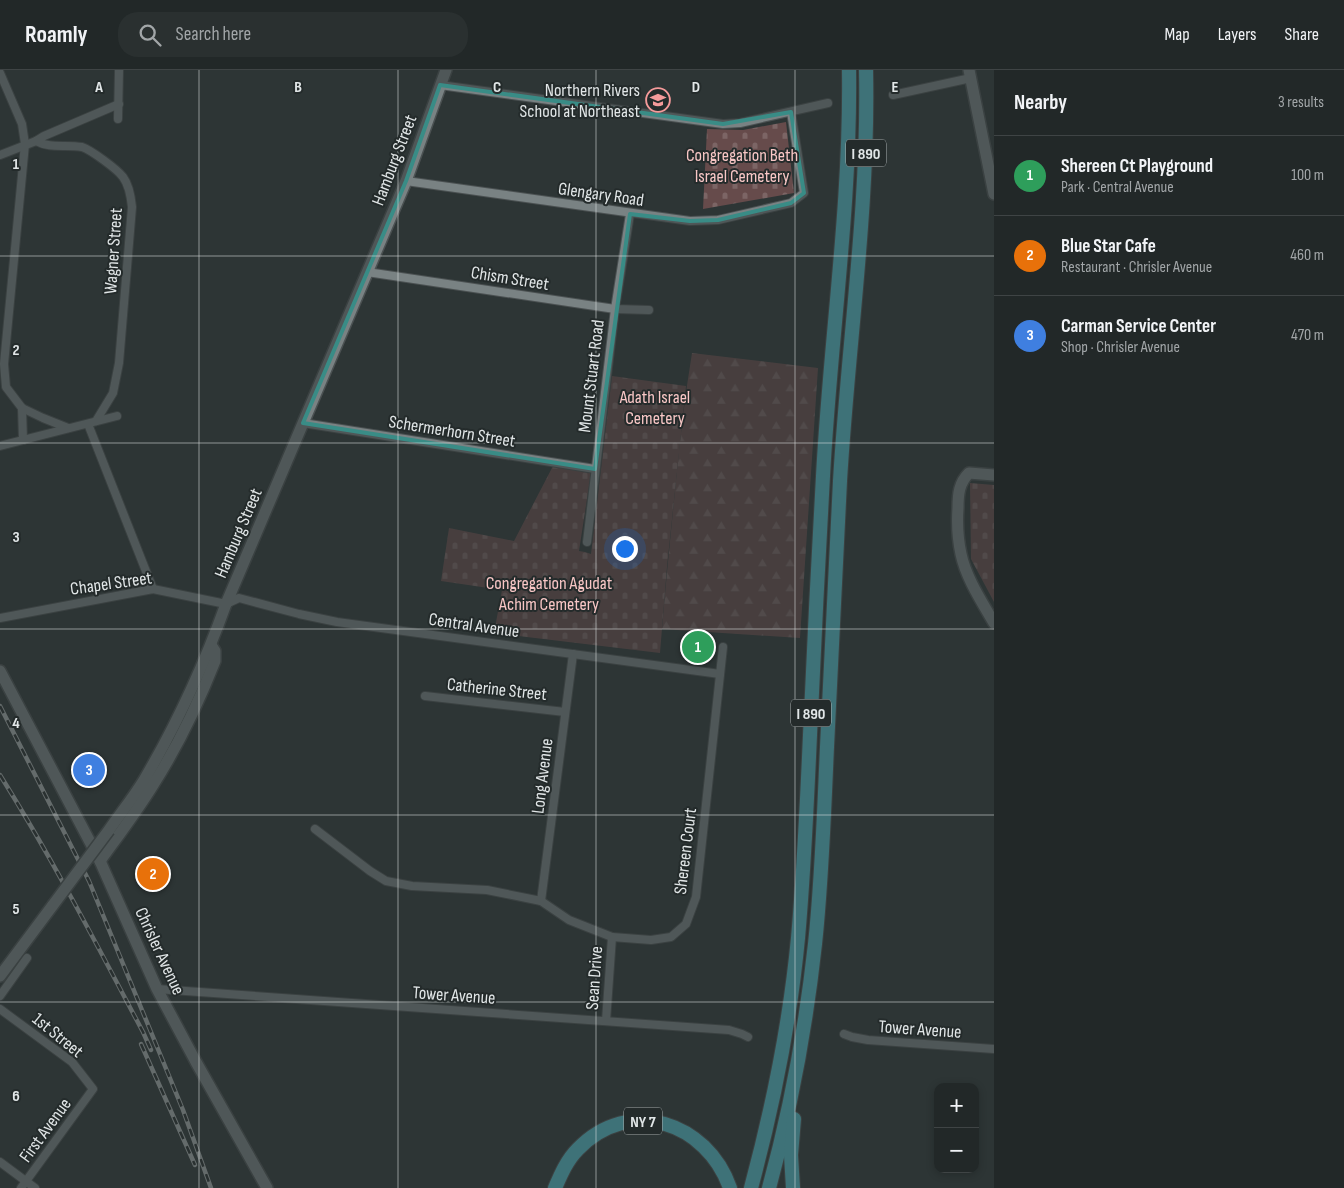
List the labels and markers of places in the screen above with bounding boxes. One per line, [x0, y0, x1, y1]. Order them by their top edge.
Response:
place label: Northern Rivers School at Northeast [520, 80, 641, 122]
school or university icon: Northern Rivers School at Northeast [645, 87, 671, 113]
pin: 1 [682, 628, 714, 666]
pin: 3 [73, 751, 105, 789]
pin: 2 [137, 855, 169, 893]

